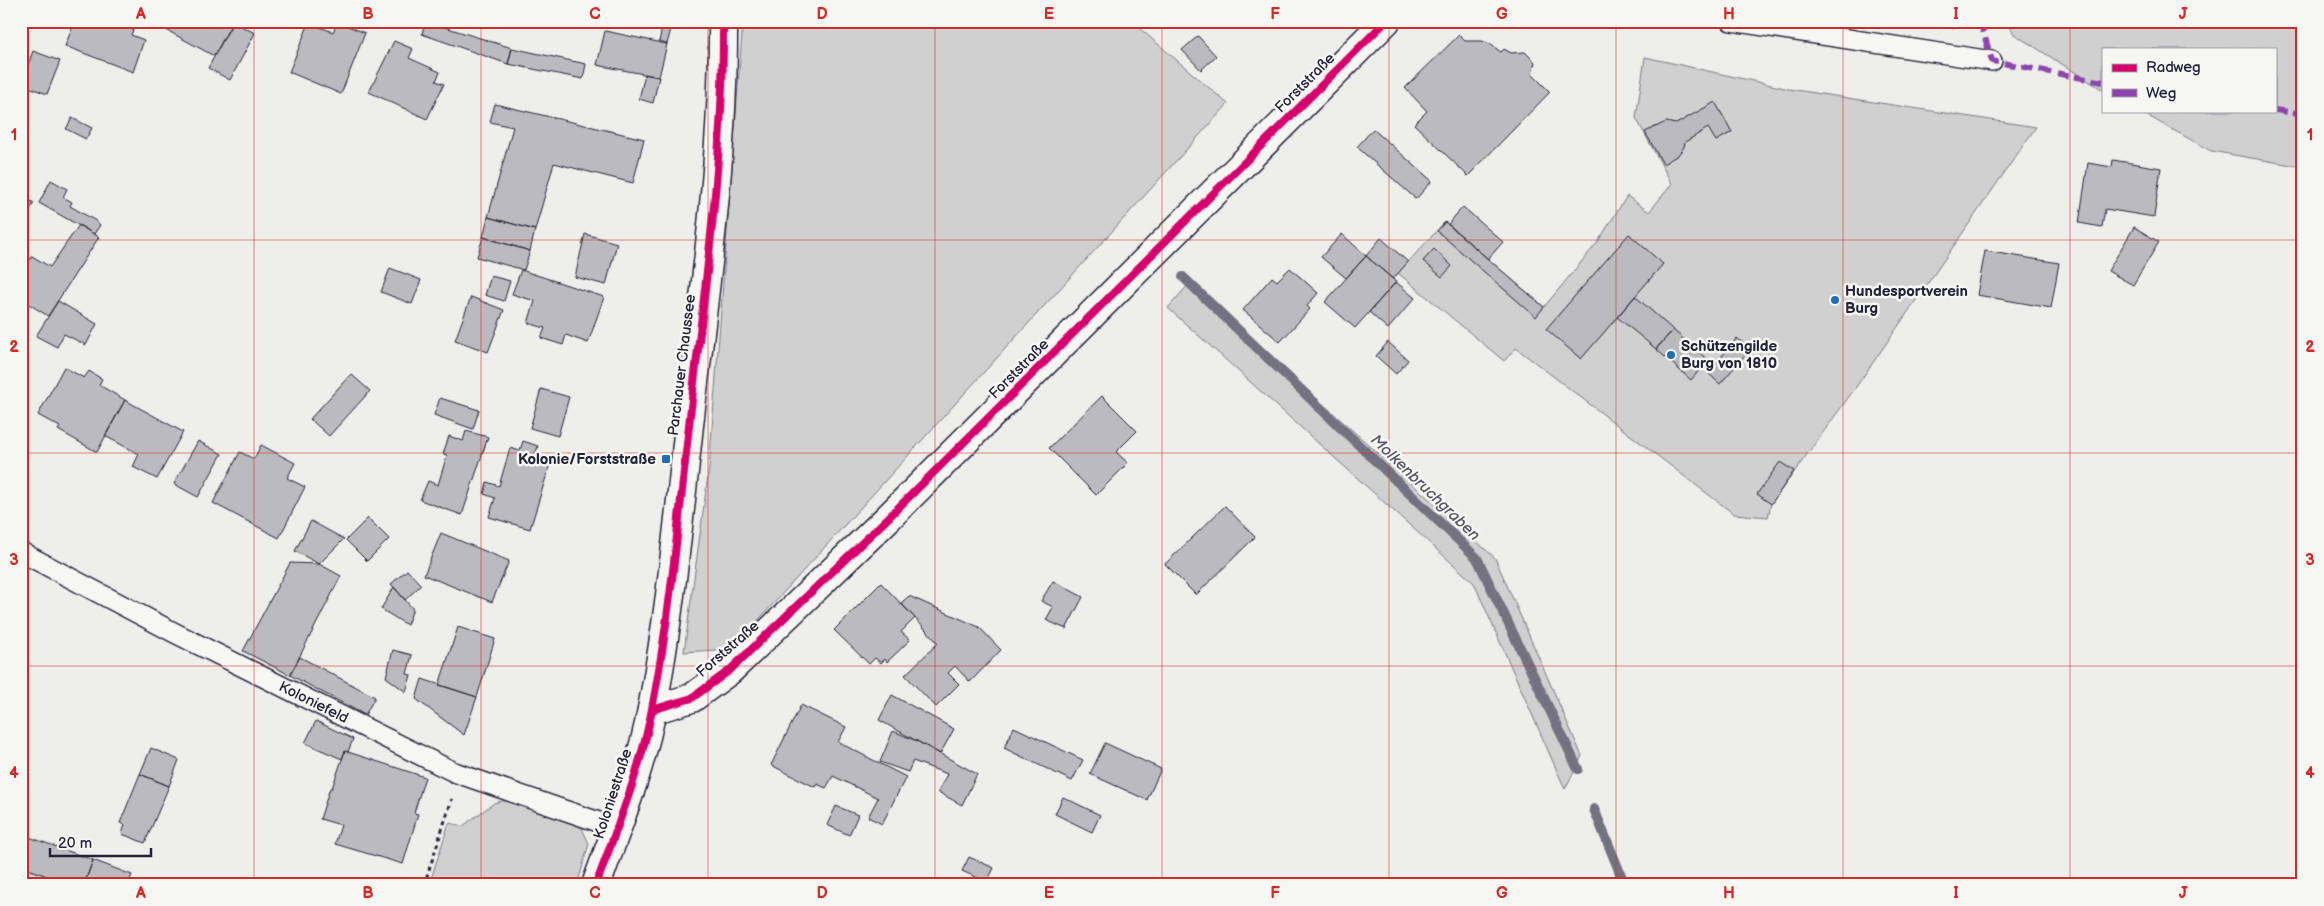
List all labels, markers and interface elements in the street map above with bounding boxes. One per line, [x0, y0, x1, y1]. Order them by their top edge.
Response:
text: A [135, 5, 146, 24]
text: B [362, 5, 374, 24]
text: C [589, 5, 601, 24]
text: D [816, 5, 828, 24]
text: E [1044, 5, 1054, 24]
text: F [1270, 5, 1280, 24]
text: G [1496, 5, 1508, 24]
text: H [1723, 5, 1735, 24]
text: I [1953, 5, 1959, 24]
text: J [2179, 5, 2188, 24]
legend [2102, 48, 2276, 112]
street label: Forststraße [1271, 49, 1339, 117]
text: Radweg [2146, 58, 2201, 77]
text: Weg [2146, 84, 2176, 103]
text: 1 [11, 126, 17, 145]
text: 1 [2307, 126, 2313, 145]
place label: Hundesportverein Burg [1845, 282, 1968, 318]
street label: Parchauer Chaussee [664, 293, 700, 437]
marker: Hundesportverein Burg [1829, 294, 1841, 306]
street label: Forststraße [985, 335, 1053, 403]
place label: Schützengilde Burg von 1810 [1681, 337, 1778, 373]
text: 2 [9, 338, 19, 357]
text: 2 [2305, 338, 2315, 357]
marker: Schützengilde Burg von 1810 [1665, 349, 1677, 361]
water label: Molkenbruchgraben [1366, 431, 1484, 545]
place label: Kolonie/Forststraße [518, 450, 656, 469]
marker: Kolonie/Forststraße [660, 453, 672, 465]
text: 3 [9, 551, 19, 570]
text: 3 [2305, 551, 2315, 570]
street label: Forststraße [693, 616, 763, 681]
street label: Koloniefeld [276, 677, 352, 727]
street label: Koloniestraße [590, 746, 637, 841]
text: 4 [9, 764, 19, 783]
text: 4 [2305, 764, 2315, 783]
scale bar [50, 826, 151, 858]
text: 20 m [58, 834, 92, 853]
text: A [135, 884, 146, 903]
text: B [362, 884, 374, 903]
text: C [589, 884, 601, 903]
text: D [816, 884, 828, 903]
text: E [1044, 884, 1054, 903]
text: F [1270, 884, 1280, 903]
text: G [1496, 884, 1508, 903]
text: H [1723, 884, 1735, 903]
text: I [1953, 884, 1959, 903]
text: J [2179, 884, 2188, 903]

